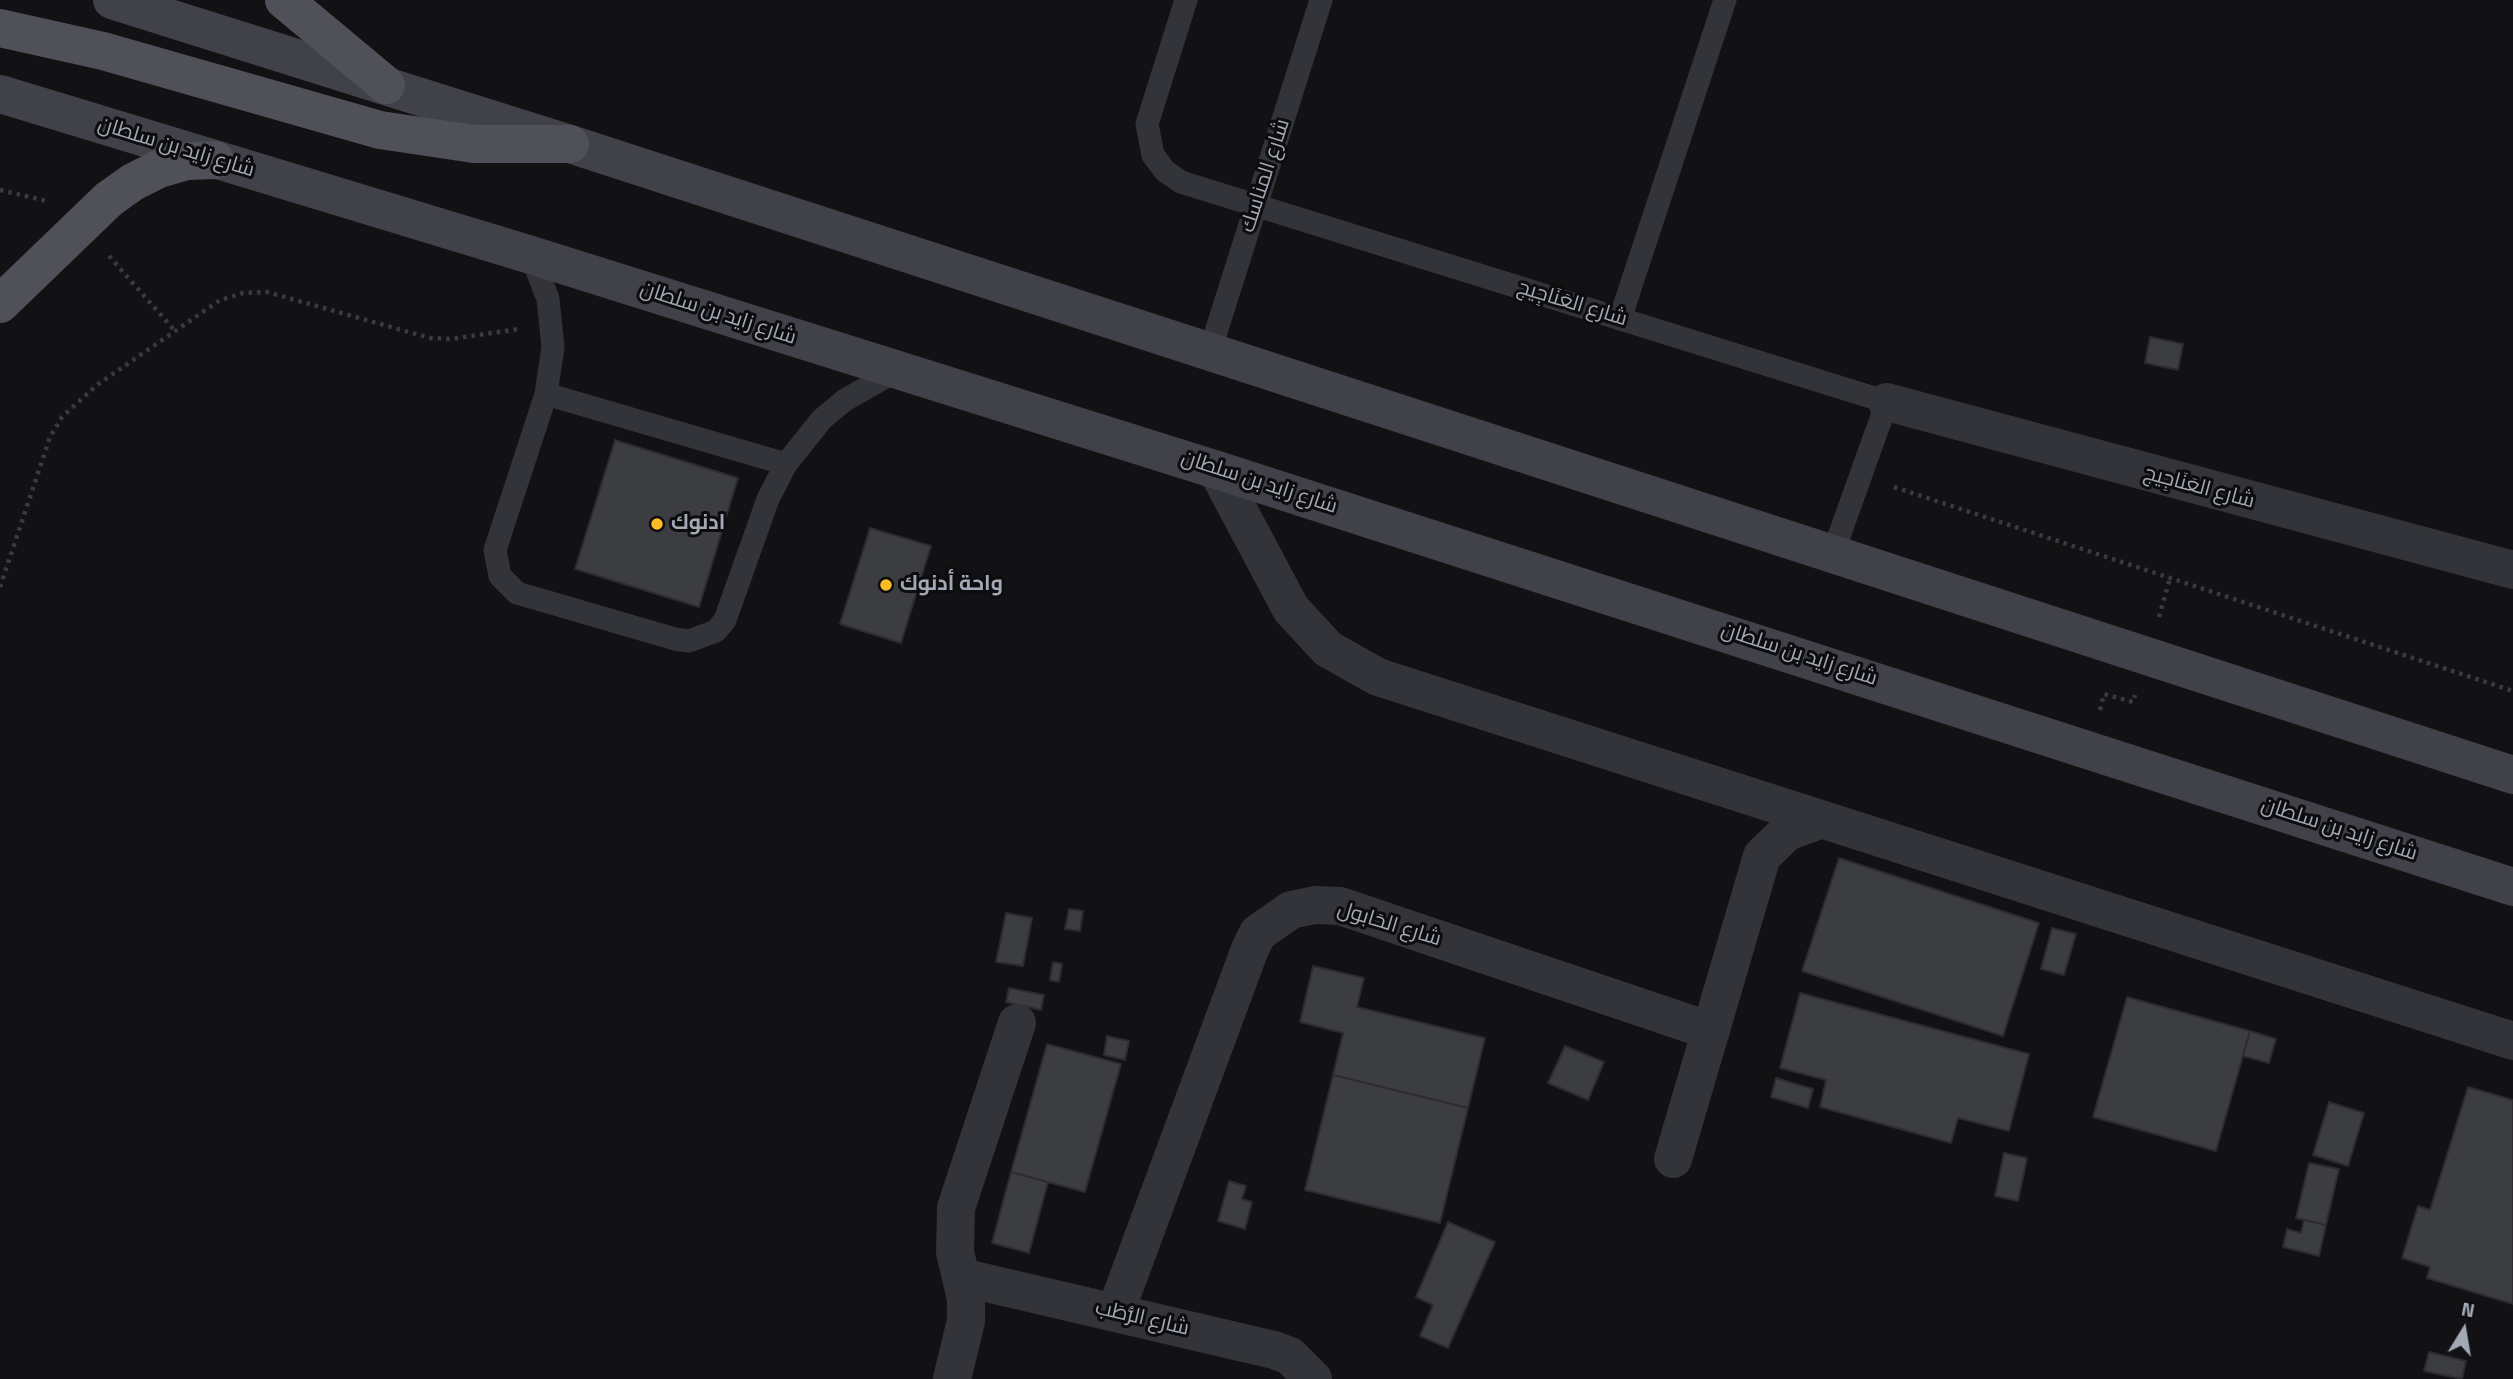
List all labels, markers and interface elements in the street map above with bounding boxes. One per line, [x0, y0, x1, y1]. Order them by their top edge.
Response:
street label: شارع زايد بن سلطان [95, 112, 257, 184]
street label: شارع المناسك [1236, 116, 1296, 236]
street label: شارع العَنَاجِيج [1514, 275, 1630, 333]
street label: شارع زايد بن سلطان [637, 277, 799, 351]
street label: شارع زايد بن سلطان [1178, 446, 1340, 520]
street label: شارع العَنَاجِيج [2141, 461, 2257, 515]
place label: ادنوك [671, 511, 725, 537]
marker: ادنوك [649, 516, 665, 532]
place label: واحة أدنوك [900, 572, 1003, 598]
marker: واحة أدنوك [878, 577, 894, 593]
street label: شارع زايد بن سلطان [1718, 618, 1880, 692]
street label: شارع زايد بن سلطان [2258, 793, 2420, 867]
street label: شارع الحَابول [1334, 897, 1444, 953]
text: N [2459, 1293, 2477, 1324]
north arrow [2429, 1295, 2499, 1365]
street label: شارع الرُّطَب [1093, 1296, 1191, 1342]

